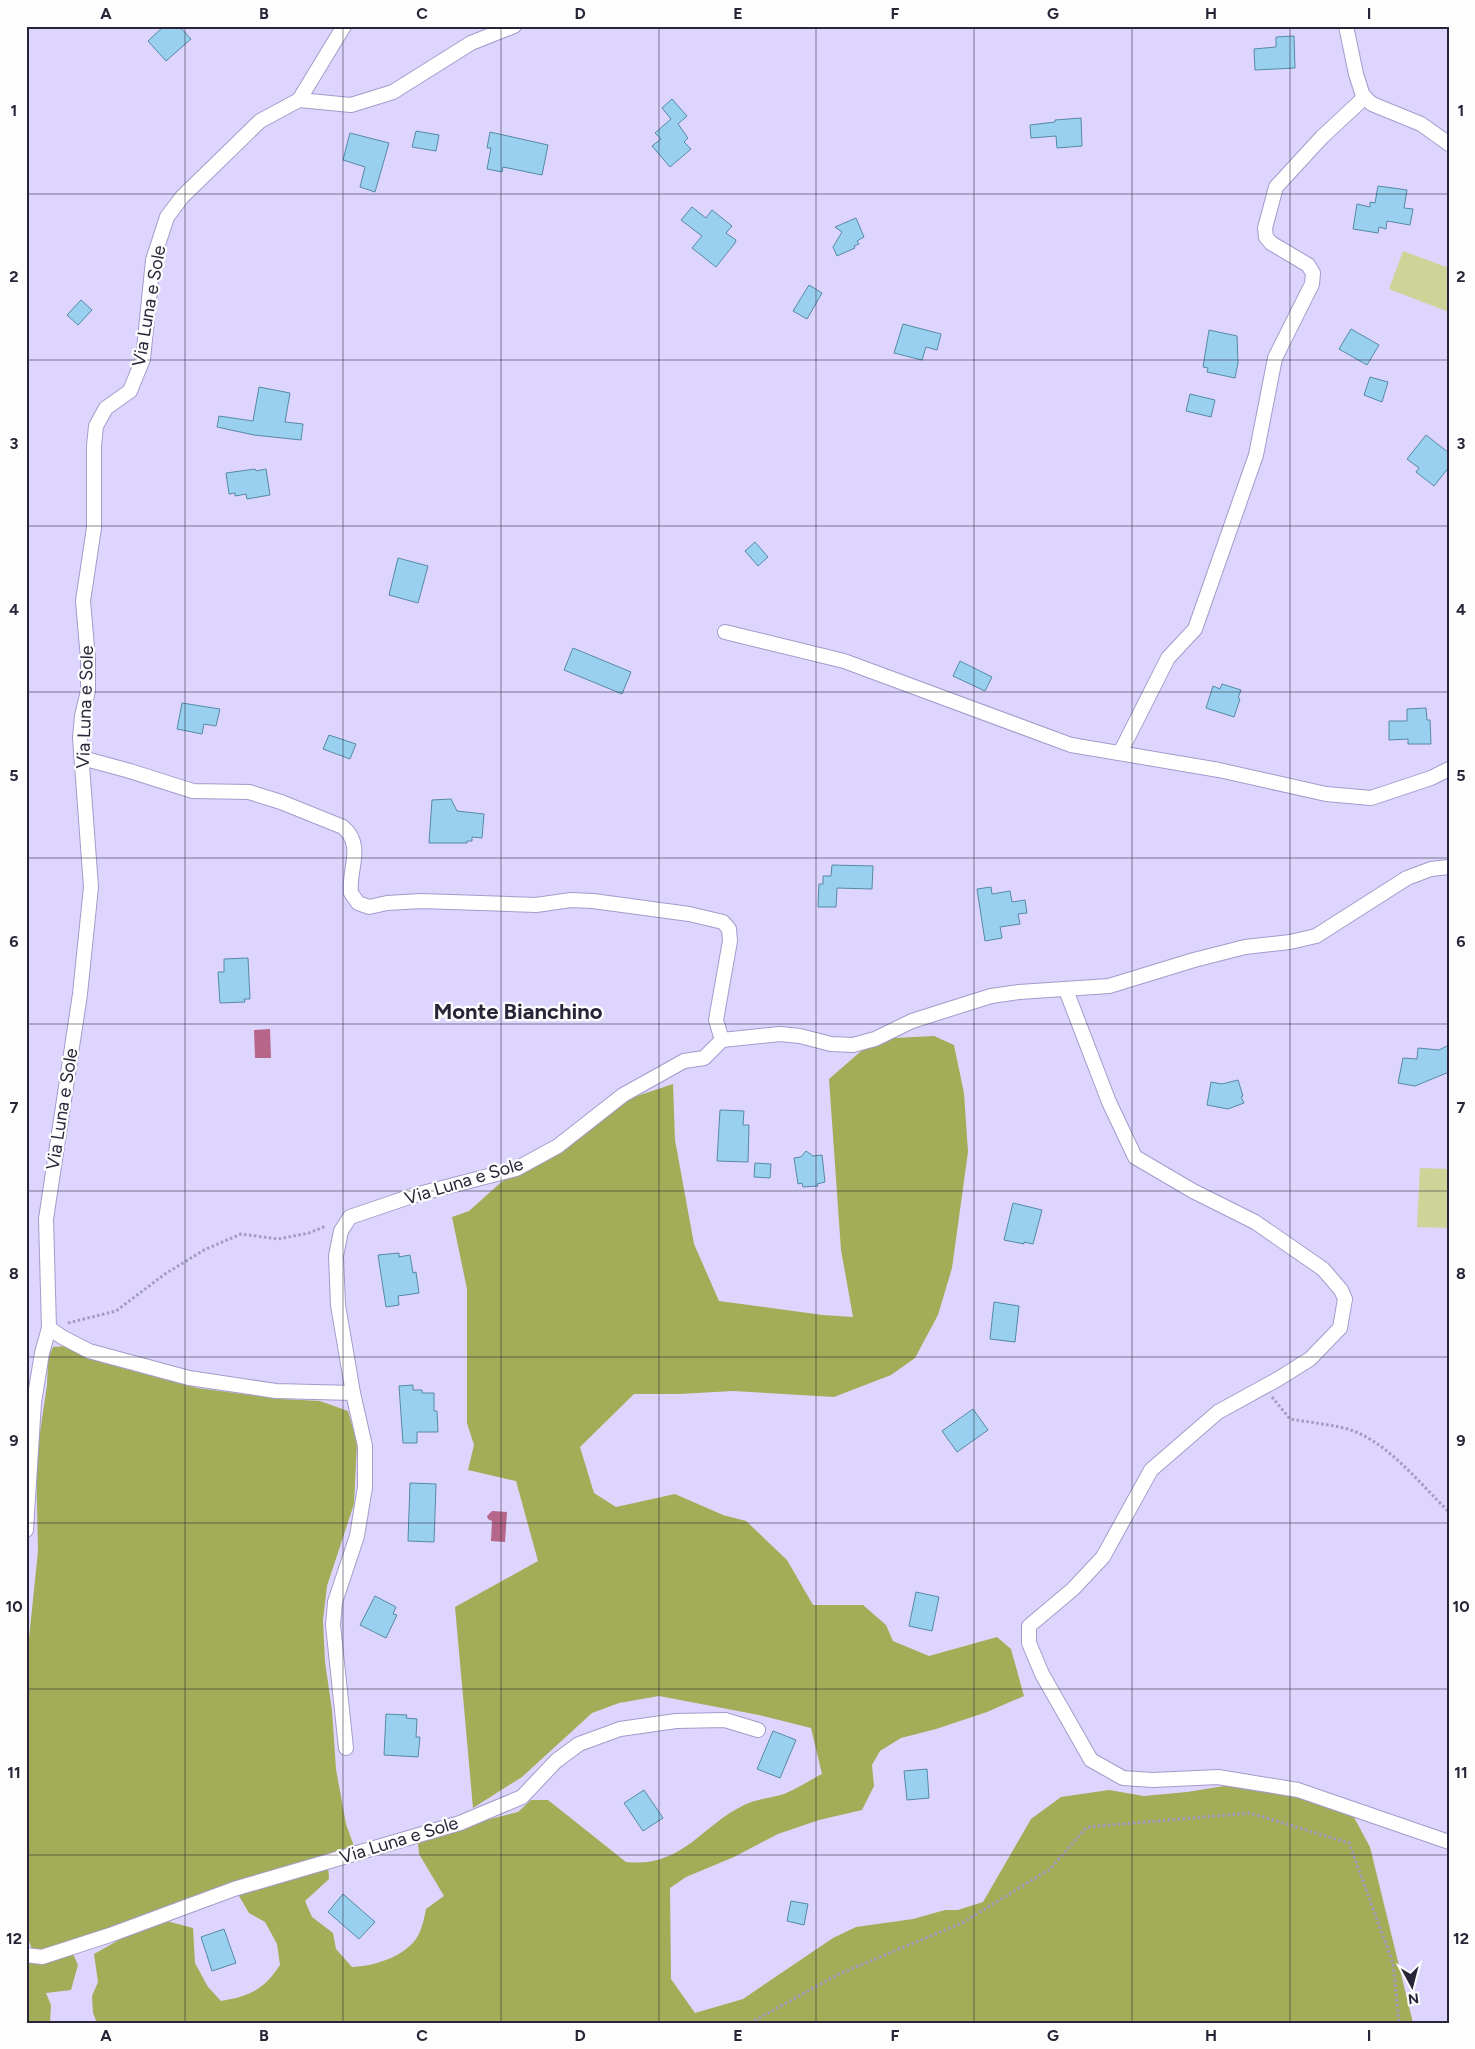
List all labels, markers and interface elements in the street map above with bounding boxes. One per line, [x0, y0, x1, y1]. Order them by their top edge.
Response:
text: A [100, 4, 112, 23]
text: B [259, 4, 269, 23]
text: C [416, 4, 428, 23]
text: D [574, 4, 586, 23]
text: E [733, 4, 743, 23]
text: F [891, 4, 900, 23]
text: G [1047, 4, 1059, 23]
text: H [1205, 4, 1217, 23]
text: I [1367, 4, 1371, 23]
text: 1 [11, 101, 17, 120]
text: 1 [1458, 101, 1464, 120]
street label: Via Luna e Sole [127, 243, 171, 368]
text: 2 [9, 267, 19, 286]
text: 2 [1456, 267, 1466, 286]
text: 3 [10, 434, 19, 453]
text: 3 [1457, 434, 1466, 453]
text: 4 [9, 600, 19, 619]
text: 4 [1456, 600, 1466, 619]
street label: Via Luna e Sole [72, 645, 98, 769]
text: 5 [9, 766, 19, 785]
text: 5 [1456, 766, 1466, 785]
text: 6 [9, 932, 19, 951]
text: 6 [1456, 932, 1466, 951]
district label: Monte Bianchino [433, 998, 603, 1025]
street label: Via Luna e Sole [42, 1046, 83, 1171]
text: 7 [10, 1098, 19, 1117]
text: 7 [1457, 1098, 1466, 1117]
street label: Via Luna e Sole [402, 1152, 526, 1209]
text: 8 [9, 1264, 19, 1283]
text: 8 [1456, 1264, 1466, 1283]
text: 9 [9, 1431, 19, 1450]
text: 9 [1456, 1431, 1466, 1450]
text: 10 [5, 1597, 23, 1616]
text: 10 [1452, 1597, 1470, 1616]
text: 11 [7, 1763, 21, 1782]
text: 11 [1454, 1763, 1468, 1782]
street label: Via Luna e Sole [337, 1811, 461, 1868]
text: 12 [6, 1929, 22, 1948]
text: 12 [1453, 1929, 1469, 1948]
north arrow [1388, 1962, 1438, 2012]
text: N [1407, 1989, 1420, 2008]
text: A [100, 2026, 112, 2045]
text: B [259, 2026, 269, 2045]
text: C [416, 2026, 428, 2045]
text: D [574, 2026, 586, 2045]
text: E [733, 2026, 743, 2045]
text: F [891, 2026, 900, 2045]
text: G [1047, 2026, 1059, 2045]
text: H [1205, 2026, 1217, 2045]
text: I [1367, 2026, 1371, 2045]

